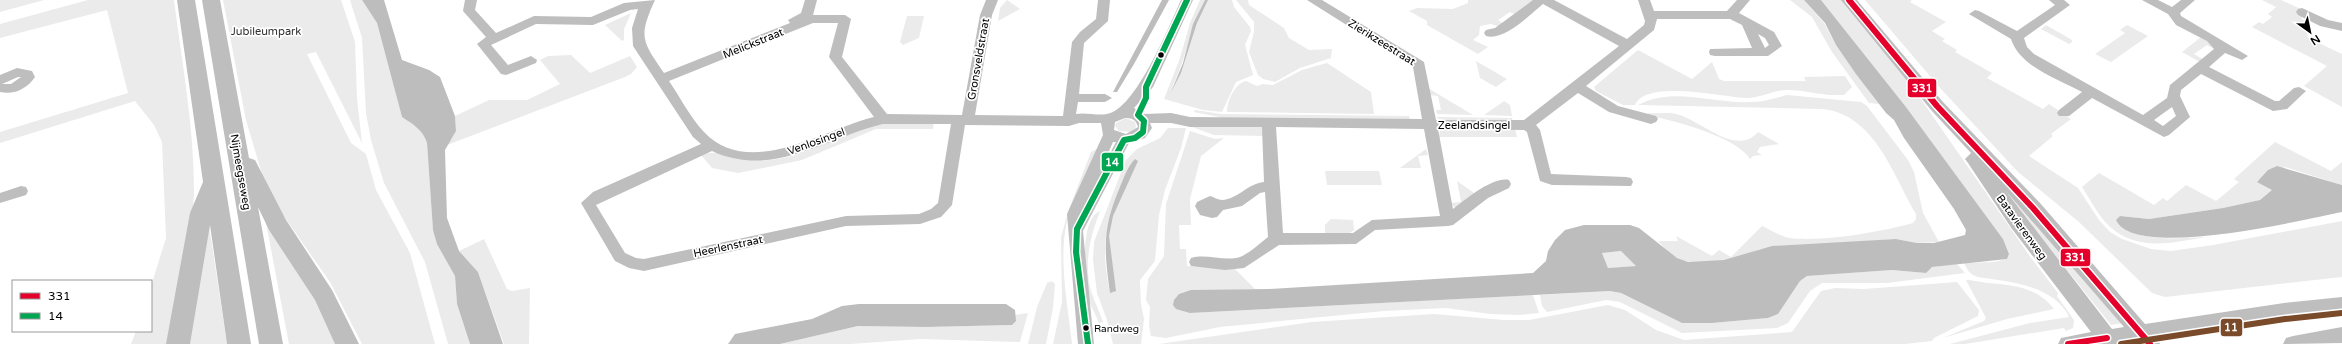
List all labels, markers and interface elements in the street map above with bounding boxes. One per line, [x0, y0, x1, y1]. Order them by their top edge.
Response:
north arrow [2290, 12, 2330, 52]
street label: Gronsveldstraat [965, 17, 992, 101]
street label: Zierikzeestraat [1346, 17, 1418, 68]
park label: Jubileumpark [231, 25, 301, 38]
street label: Melickstraat [721, 25, 785, 61]
text: N [2308, 32, 2322, 48]
unlabelled marker [1156, 50, 1166, 60]
line badge: 331 [1907, 78, 1937, 98]
text: 331 [1912, 82, 1932, 95]
street label: Zeelandsingel [1438, 119, 1510, 132]
street label: Venlosingel [786, 125, 847, 158]
street label: Nijmeegseweg [227, 133, 254, 211]
line badge: 14 [1101, 152, 1124, 172]
text: 14 [1105, 156, 1119, 169]
street label: Batavierenweg [1994, 192, 2050, 262]
street label: Heerlenstraat [692, 233, 764, 260]
line badge: 331 [2060, 248, 2091, 267]
text: 331 [2065, 251, 2085, 264]
legend [12, 280, 152, 332]
text: 331 [48, 289, 71, 303]
text: 14 [48, 309, 64, 323]
line badge: 11 [2220, 318, 2243, 337]
text: 11 [2224, 321, 2238, 334]
marker: Randweg [1081, 323, 1091, 333]
place label: Randweg [1094, 323, 1139, 335]

